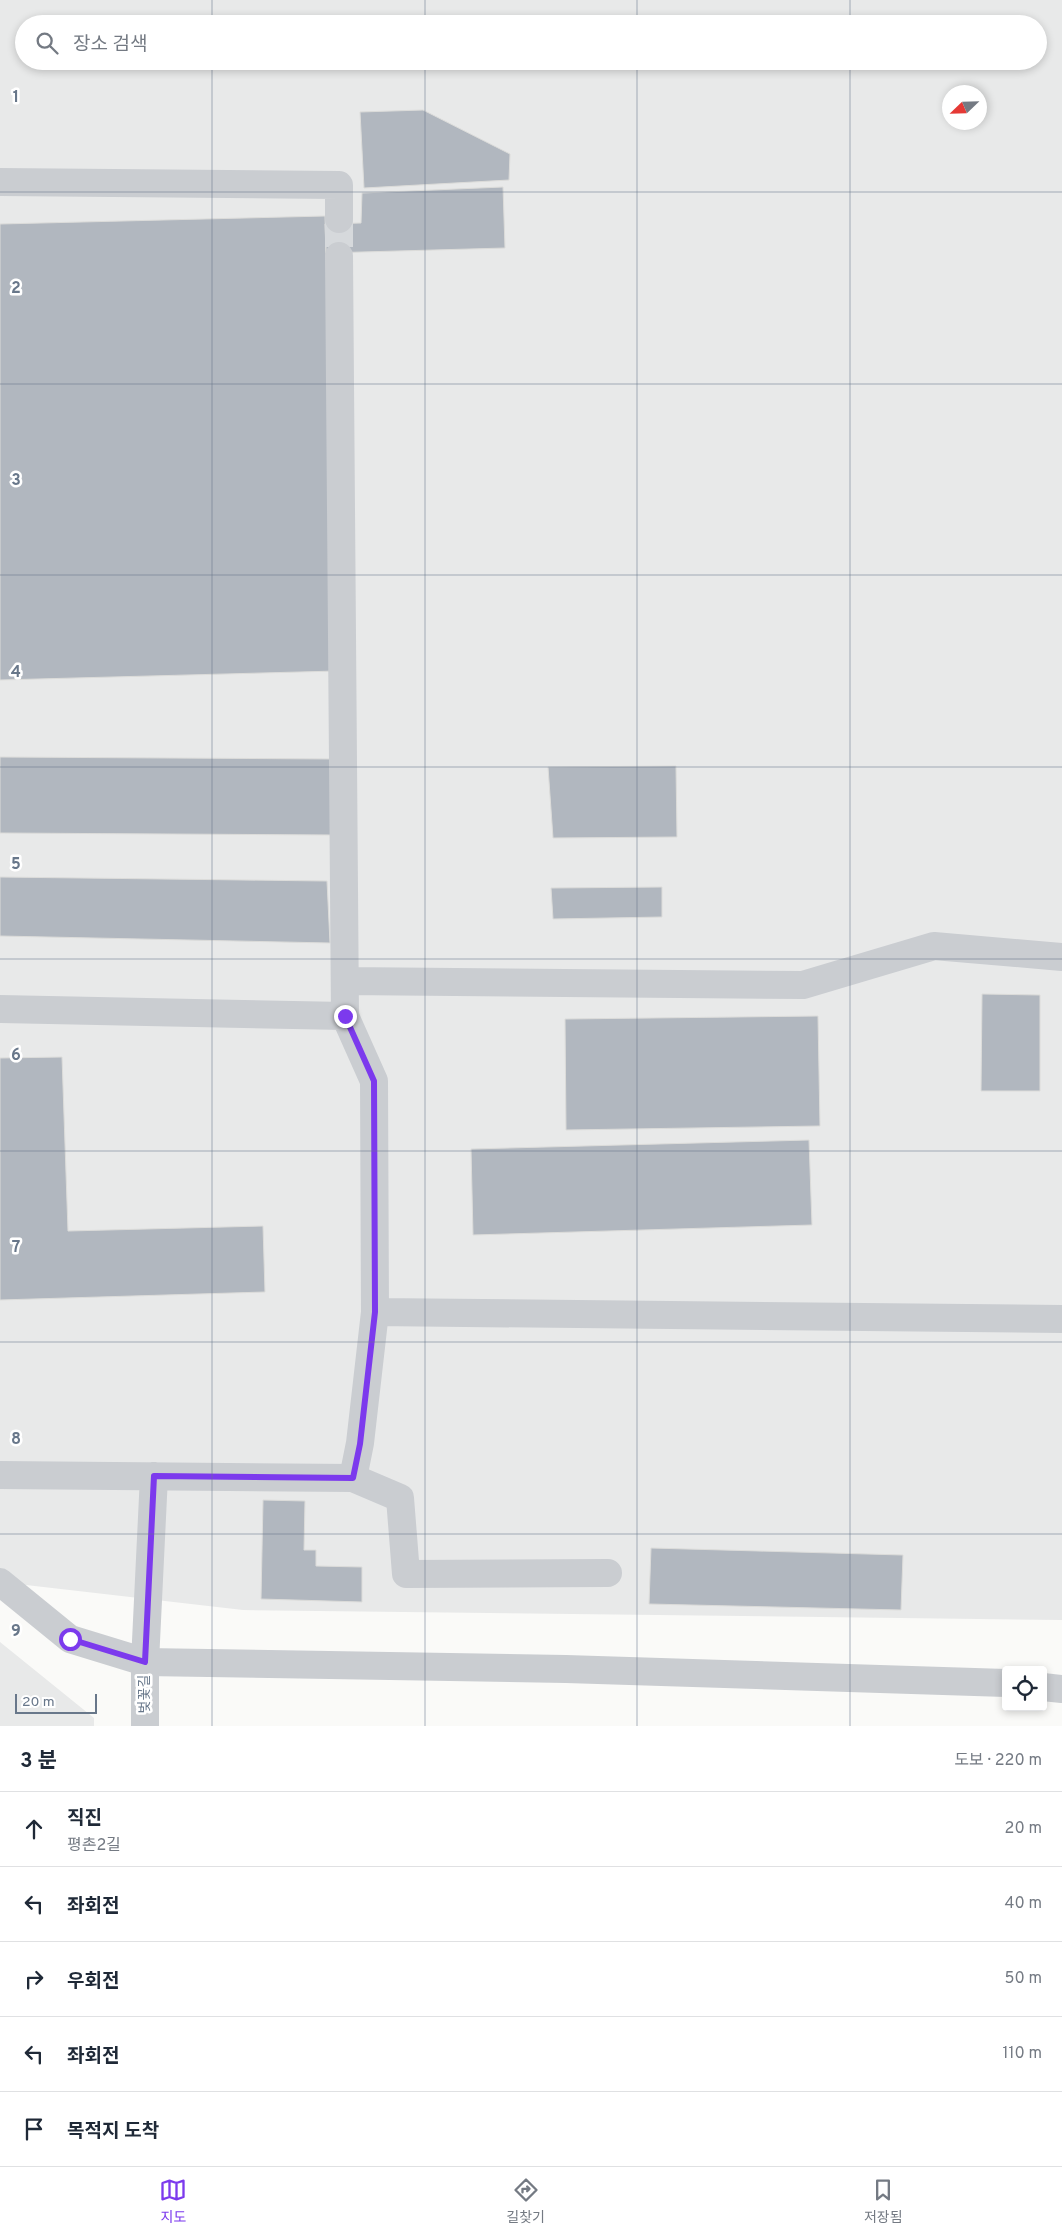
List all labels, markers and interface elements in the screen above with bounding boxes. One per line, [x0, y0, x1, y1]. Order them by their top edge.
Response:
search box [15, 15, 1047, 70]
icon: search [33, 29, 61, 57]
text: 장소 검색 [73, 33, 147, 57]
north arrow [942, 85, 987, 130]
text: 1 [13, 88, 19, 108]
text: 2 [11, 279, 21, 299]
text: 3 [11, 471, 21, 491]
text: 4 [11, 663, 21, 683]
text: 5 [11, 855, 21, 875]
route end [334, 1005, 357, 1028]
text: 6 [11, 1046, 21, 1066]
text: 7 [12, 1238, 20, 1258]
text: 8 [11, 1430, 21, 1450]
text: 9 [11, 1622, 21, 1642]
route start [59, 1628, 82, 1651]
map controls [1002, 1666, 1047, 1711]
button: locate [1002, 1666, 1047, 1711]
street label: 벚꽃길 [137, 1675, 154, 1713]
scale bar [15, 1691, 98, 1714]
text: 20 m [22, 1694, 55, 1711]
text: 3 분 [20, 1748, 57, 1775]
text: 도보 · 220 m [954, 1751, 1042, 1771]
text: 직진 [67, 1807, 102, 1831]
icon: ahead [20, 1815, 48, 1843]
text: 20 m [1005, 1819, 1042, 1839]
text: 평촌2길 [67, 1836, 121, 1856]
icon: left [20, 1890, 48, 1918]
text: 40 m [1004, 1894, 1042, 1914]
text: 좌회전 [67, 1895, 119, 1919]
icon: right [20, 1965, 48, 1993]
text: 50 m [1005, 1969, 1042, 1989]
text: 우회전 [67, 1970, 119, 1994]
icon: left [20, 2040, 48, 2068]
text: 110 m [1002, 2044, 1042, 2064]
text: 좌회전 [67, 2045, 119, 2069]
icon: arrive [20, 2115, 48, 2143]
text: 목적지 도착 [67, 2120, 159, 2144]
tab: 지도 [159, 2176, 187, 2227]
tab: 길찾기 [506, 2176, 545, 2227]
tab: 저장됨 [864, 2176, 903, 2227]

